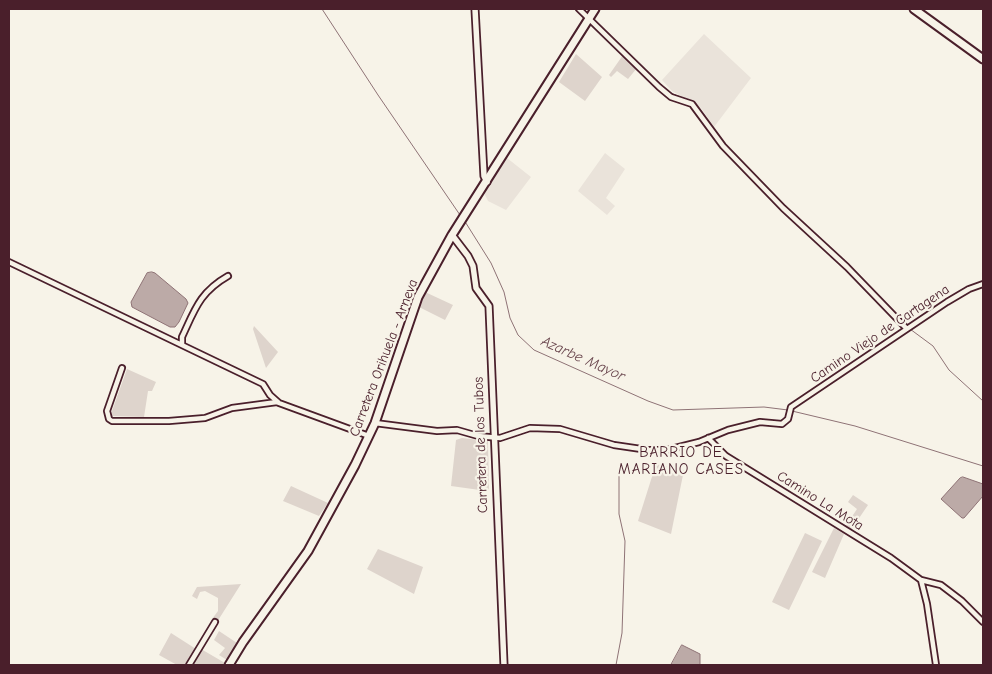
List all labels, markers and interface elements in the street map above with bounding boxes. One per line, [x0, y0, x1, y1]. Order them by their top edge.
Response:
street label: Carretera Orihuela - Arneva [346, 277, 422, 439]
street label: Camino Viejo de Cartagena [807, 281, 953, 387]
water label: Azarbe Mayor [538, 332, 628, 386]
street label: Carretera de los Tubos [470, 376, 492, 514]
district label: BARRIO DE MARIANO CASES [616, 444, 746, 479]
street label: Camino La Mota [774, 468, 866, 534]

